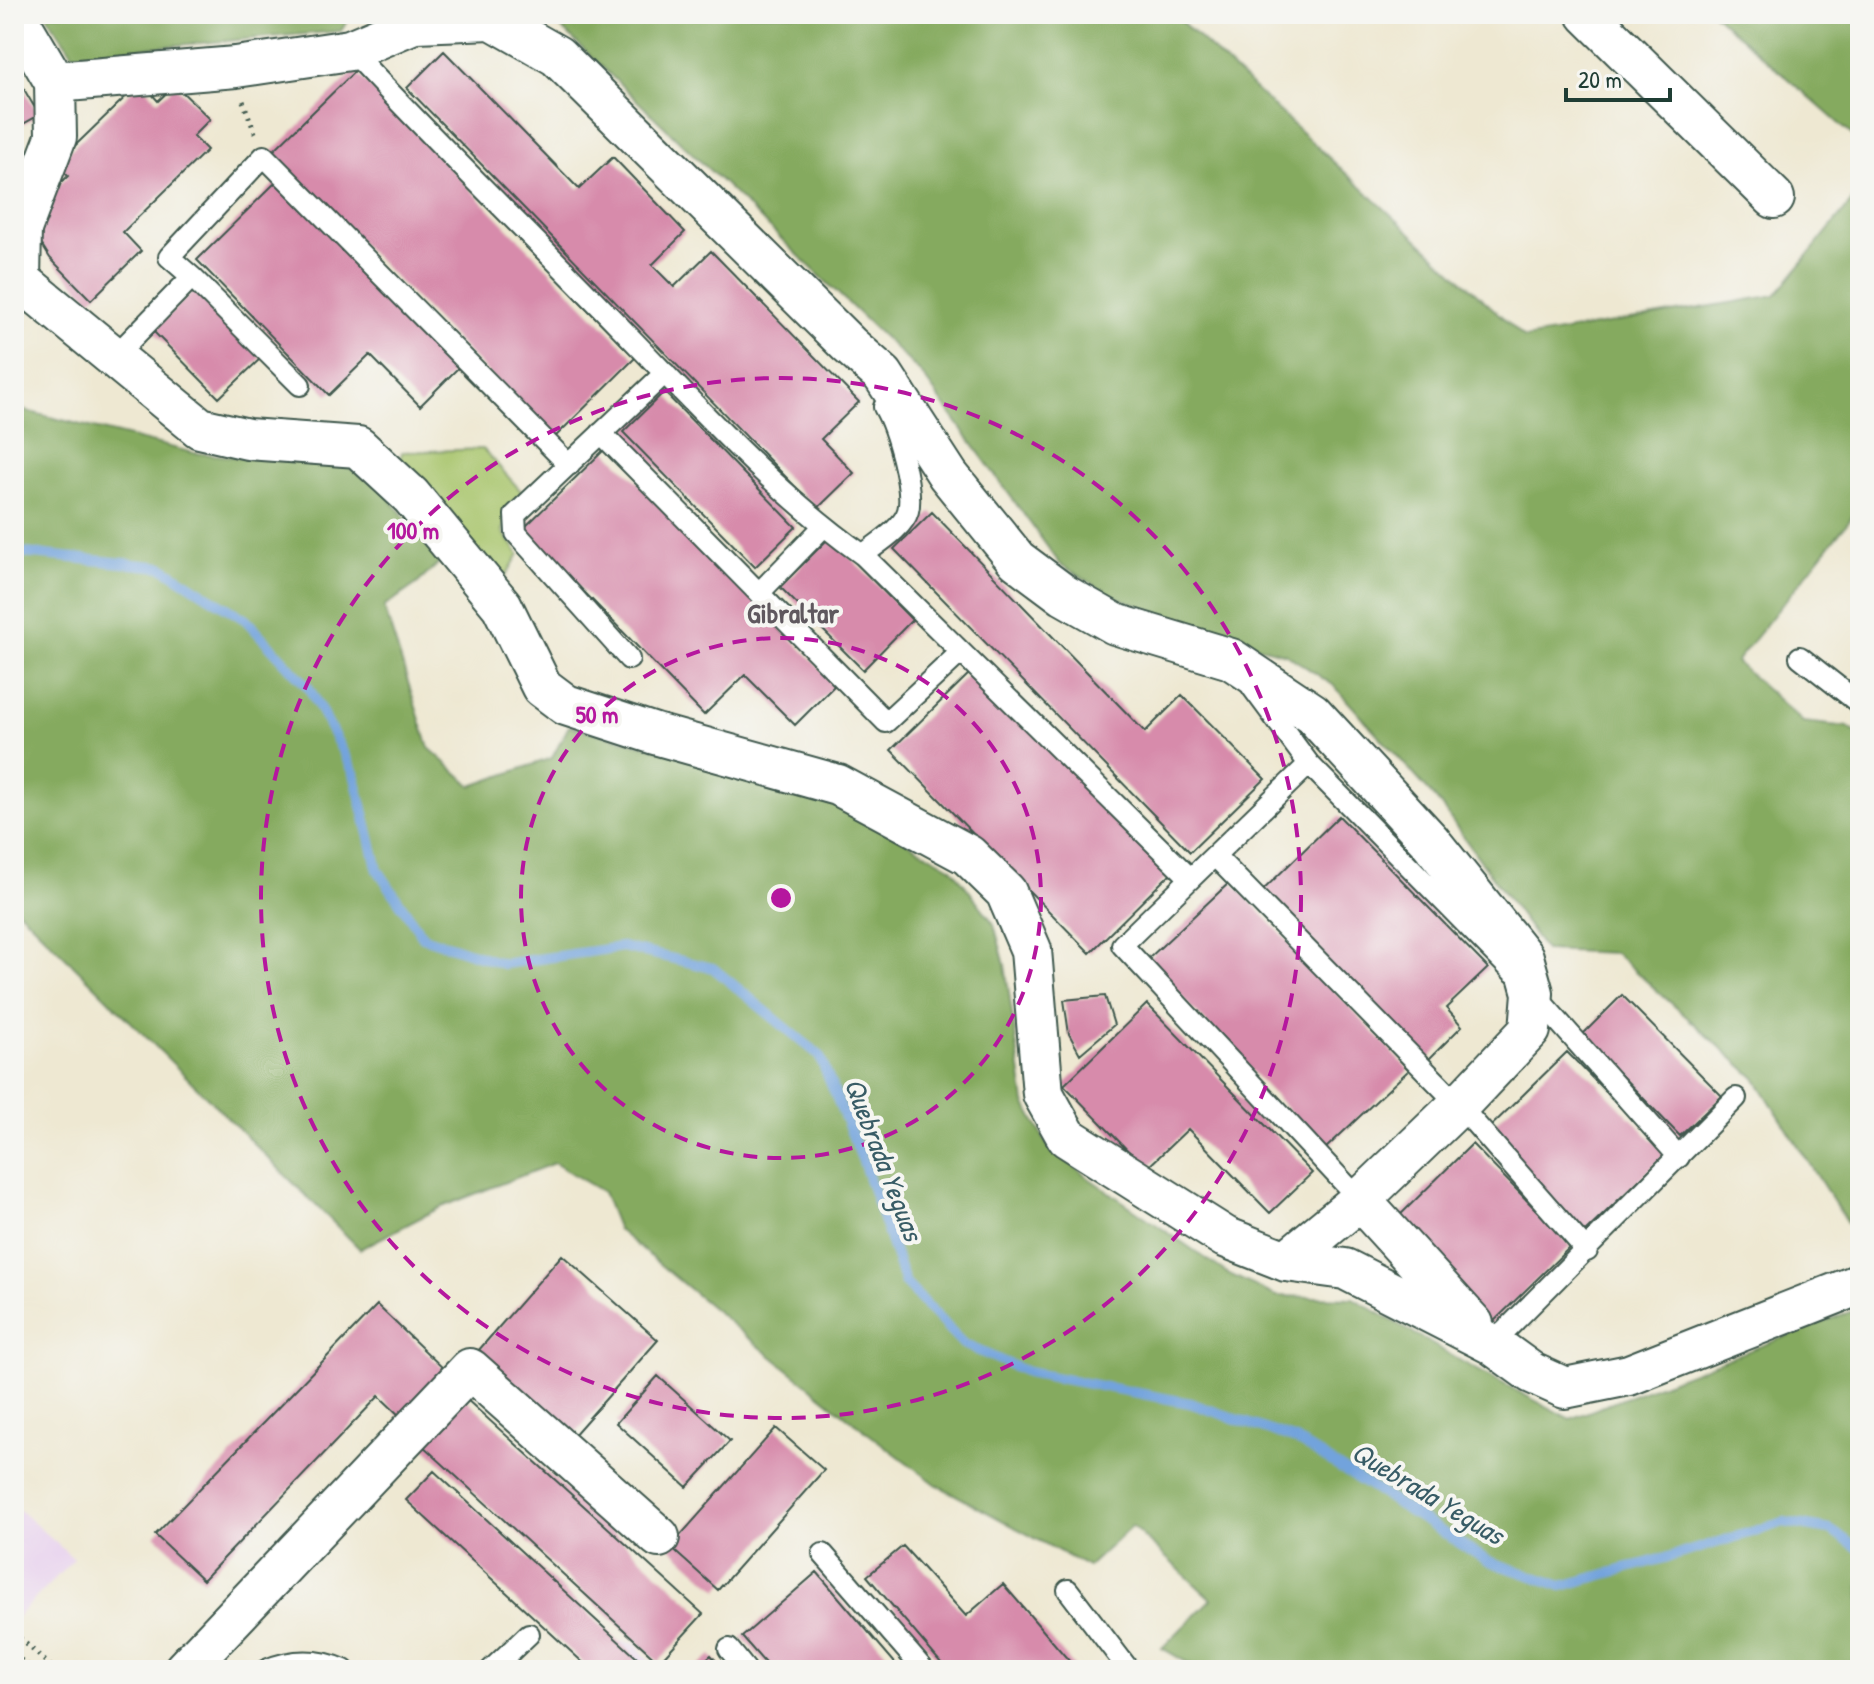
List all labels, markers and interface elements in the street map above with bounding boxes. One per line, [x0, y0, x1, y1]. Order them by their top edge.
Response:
scale bar [1566, 52, 1670, 102]
text: 20 m [1578, 63, 1622, 95]
text: 100 m [387, 514, 439, 546]
district label: Gibraltar [747, 594, 839, 632]
text: 50 m [576, 698, 618, 730]
centre of rings [767, 884, 795, 912]
water label: Quebrada Yeguas [836, 1072, 933, 1248]
water label: Quebrada Yeguas [1345, 1433, 1513, 1555]

